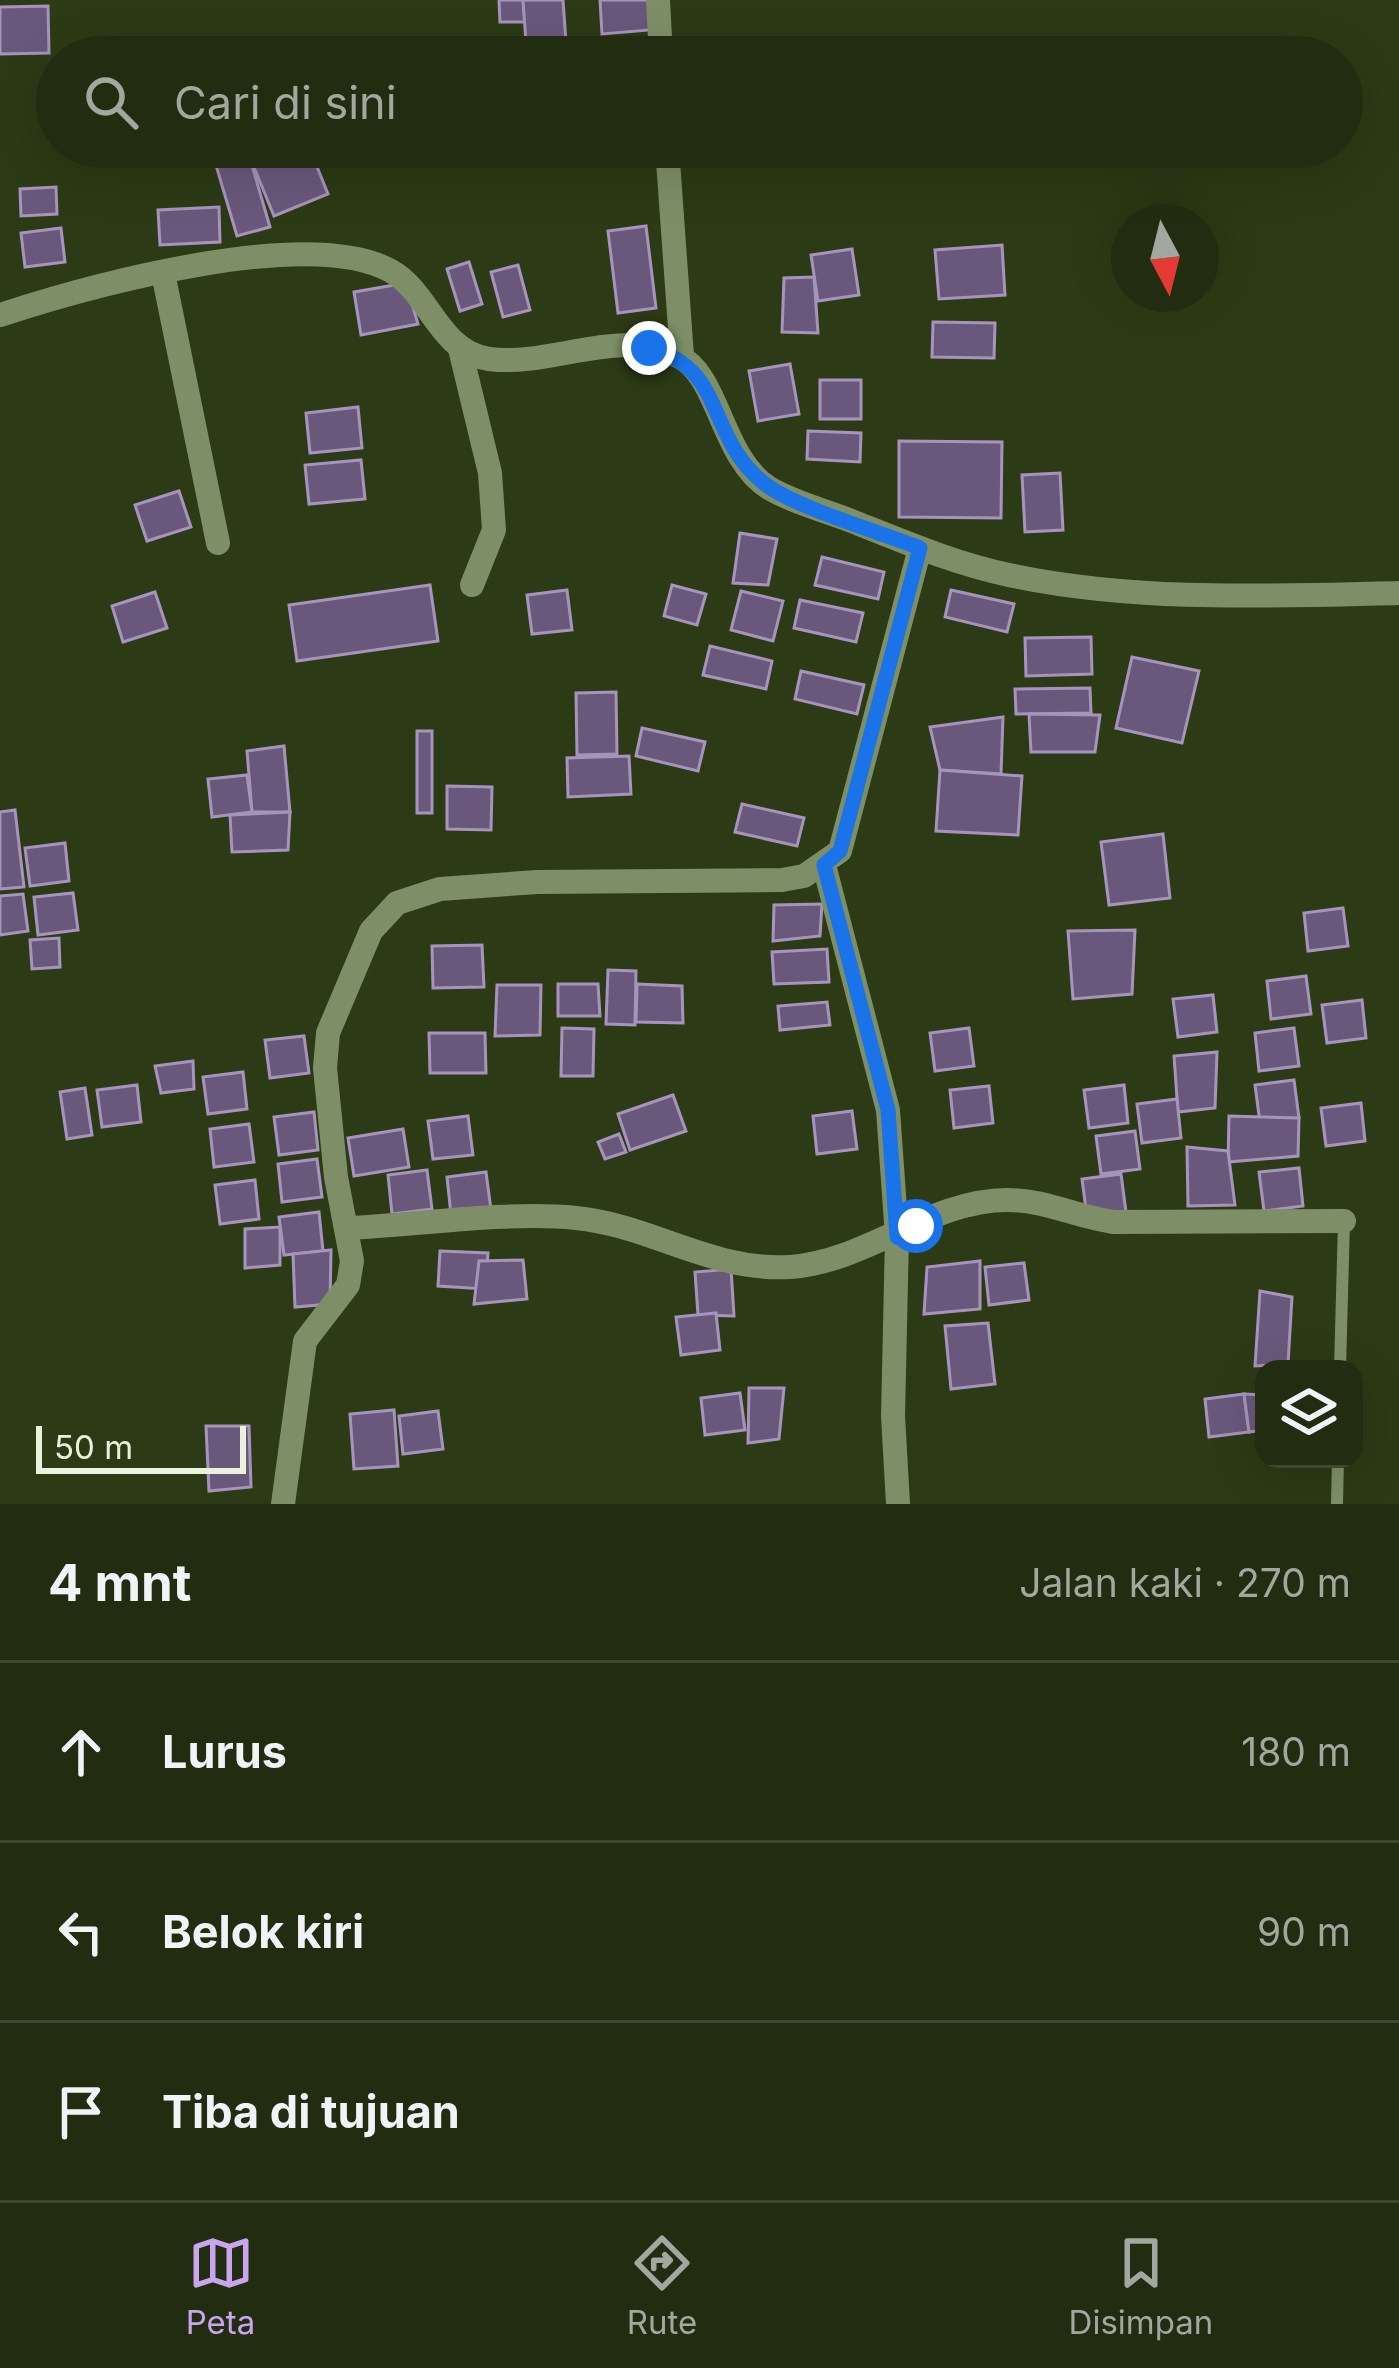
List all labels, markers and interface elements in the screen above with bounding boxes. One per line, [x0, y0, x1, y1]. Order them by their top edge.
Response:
search box [36, 36, 1363, 168]
icon: search [78, 69, 144, 135]
text: Cari di sini [174, 75, 397, 130]
north arrow [1111, 204, 1219, 312]
route end [622, 321, 676, 375]
route start [889, 1199, 943, 1253]
map controls [1255, 1360, 1363, 1468]
button: layers [1255, 1360, 1363, 1468]
scale bar [36, 1420, 246, 1473]
text: 50 m [54, 1427, 133, 1467]
text: 4 mnt [48, 1552, 192, 1613]
text: Jalan kaki · 270 m [1019, 1559, 1351, 1606]
icon: ahead [48, 1719, 114, 1785]
text: Lurus [162, 1724, 287, 1779]
text: 180 m [1241, 1728, 1351, 1775]
icon: left [48, 1899, 114, 1965]
text: Belok kiri [162, 1904, 364, 1959]
text: 90 m [1257, 1908, 1351, 1955]
icon: arrive [48, 2079, 114, 2145]
text: Tiba di tujuan [162, 2084, 460, 2139]
tab: Peta [186, 2230, 255, 2342]
tab: Rute [627, 2230, 697, 2342]
tab: Disimpan [1069, 2230, 1213, 2342]

